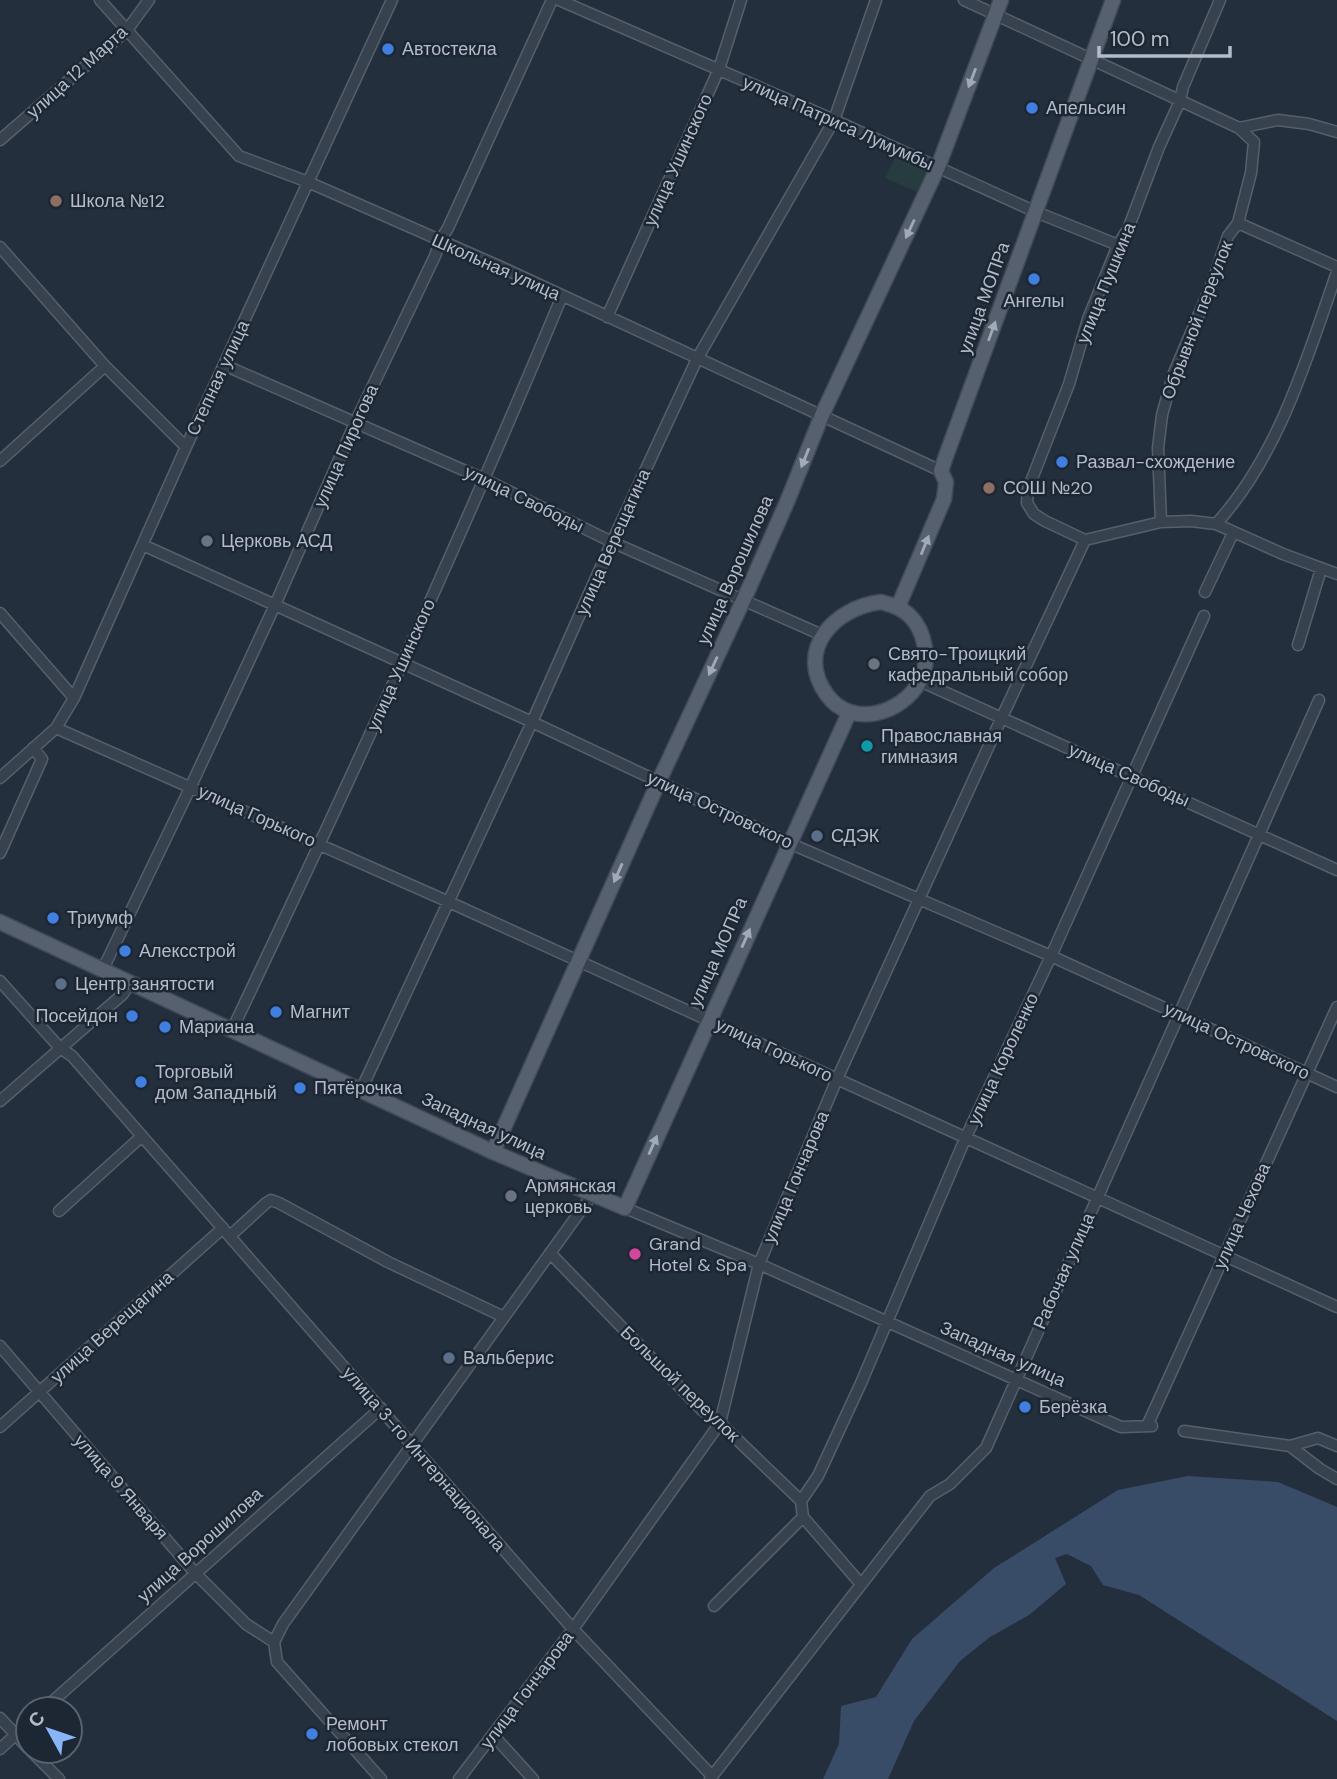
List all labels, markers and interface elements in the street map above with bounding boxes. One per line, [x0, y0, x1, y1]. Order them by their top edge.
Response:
scale bar [1099, 14, 1230, 58]
street label: улица 12 Марта [21, 20, 133, 124]
text: 100 m [1110, 25, 1170, 53]
place label: Автостекла [402, 37, 498, 61]
marker: Автостекла [380, 41, 396, 57]
one-way arrow [966, 68, 977, 89]
street label: улица Патриса Лумумбы [739, 70, 937, 176]
street label: улица Ушинского [638, 90, 718, 230]
place label: Апельсин [1046, 96, 1126, 120]
marker: Апельсин [1024, 100, 1040, 116]
place label: Школа №12 [70, 189, 165, 213]
marker: Школа №12 [48, 193, 64, 209]
street label: улица Пушкина [1071, 218, 1142, 347]
one-way arrow [904, 219, 915, 239]
street label: Школьная улица [428, 228, 565, 306]
street label: Обрывной переулок [1156, 237, 1238, 403]
street label: улица МОПРа [953, 238, 1016, 357]
marker: Ангелы [1026, 271, 1042, 287]
place label: Ангелы [1004, 289, 1064, 313]
street label: Степная улица [181, 315, 256, 440]
one-way arrow [987, 321, 998, 342]
street label: улица Пирогова [308, 380, 384, 512]
one-way arrow [799, 448, 810, 469]
place label: Развал-схождение [1076, 450, 1235, 474]
marker: Развал-схождение [1054, 454, 1070, 470]
street label: улица Свободы [460, 460, 588, 538]
street label: улица Верещагина [570, 464, 656, 619]
place label: СОШ №20 [1003, 476, 1093, 500]
marker: СОШ №20 [981, 480, 997, 496]
street label: улица Ворошилова [691, 491, 779, 648]
place label: Церковь АСД [221, 529, 333, 553]
marker: Церковь АСД [199, 533, 215, 549]
one-way arrow [920, 534, 931, 555]
street label: улица Ушинского [361, 595, 441, 735]
place label: Свято-Троицкий кафедральный собор [888, 642, 1068, 687]
one-way arrow [707, 656, 718, 677]
marker: Свято-Троицкий кафедральный собор [866, 656, 882, 672]
place label: Православная гимназия [881, 724, 1002, 769]
marker: Православная гимназия [859, 738, 875, 754]
street label: улица Свободы [1065, 738, 1193, 812]
street label: улица Островского [643, 766, 797, 854]
street label: улица Горького [194, 779, 320, 853]
place label: СДЭК [831, 824, 880, 848]
marker: СДЭК [809, 828, 825, 844]
one-way arrow [612, 863, 623, 884]
street label: улица МОПРа [683, 892, 753, 1011]
place label: Триумф [67, 906, 133, 930]
marker: Триумф [45, 910, 61, 926]
one-way arrow [740, 928, 752, 948]
place label: Алексстрой [139, 939, 236, 963]
marker: Алексстрой [117, 943, 133, 959]
place label: Центр занятости [75, 972, 215, 996]
marker: Центр занятости [53, 976, 69, 992]
street label: улица Короленко [962, 989, 1044, 1129]
street label: улица Островского [1160, 997, 1314, 1085]
place label: Магнит [290, 1000, 350, 1024]
place label: Посейдон [36, 1004, 118, 1028]
marker: Магнит [268, 1004, 284, 1020]
marker: Посейдон [124, 1008, 140, 1024]
street label: улица Горького [712, 1012, 836, 1088]
place label: Мариана [179, 1015, 255, 1039]
marker: Мариана [157, 1019, 173, 1035]
place label: Торговый дом Западный [155, 1060, 277, 1105]
marker: Торговый дом Западный [133, 1074, 149, 1090]
place label: Пятёрочка [314, 1076, 403, 1100]
marker: Пятёрочка [292, 1080, 308, 1096]
street label: Западная улица [418, 1087, 551, 1166]
street label: улица Гончарова [757, 1106, 835, 1247]
one-way arrow [648, 1135, 659, 1156]
street label: улица Чехова [1208, 1158, 1277, 1273]
place label: Армянская церковь [525, 1174, 616, 1219]
marker: Армянская церковь [503, 1188, 519, 1204]
street label: Рабочая улица [1028, 1208, 1101, 1333]
place label: Grand Hotel & Spa [649, 1232, 747, 1277]
marker: Grand Hotel & Spa [627, 1246, 643, 1262]
street label: улица Верещагина [45, 1265, 179, 1389]
street label: Западная улица [936, 1316, 1070, 1393]
street label: Большой переулок [615, 1321, 745, 1447]
place label: Вальберис [463, 1346, 554, 1370]
marker: Вальберис [441, 1350, 457, 1366]
street label: улица 3-го Интернационала [337, 1362, 512, 1557]
place label: Берёзка [1039, 1395, 1108, 1419]
marker: Берёзка [1017, 1399, 1033, 1415]
street label: улица 9 Января [69, 1429, 173, 1545]
street label: улица Ворошилова [132, 1482, 269, 1608]
street label: улица Гончарова [475, 1625, 580, 1754]
north arrow [14, 1695, 84, 1765]
text: С [22, 1706, 51, 1733]
place label: Ремонт лобовых стекол [326, 1712, 459, 1757]
marker: Ремонт лобовых стекол [304, 1726, 320, 1742]

